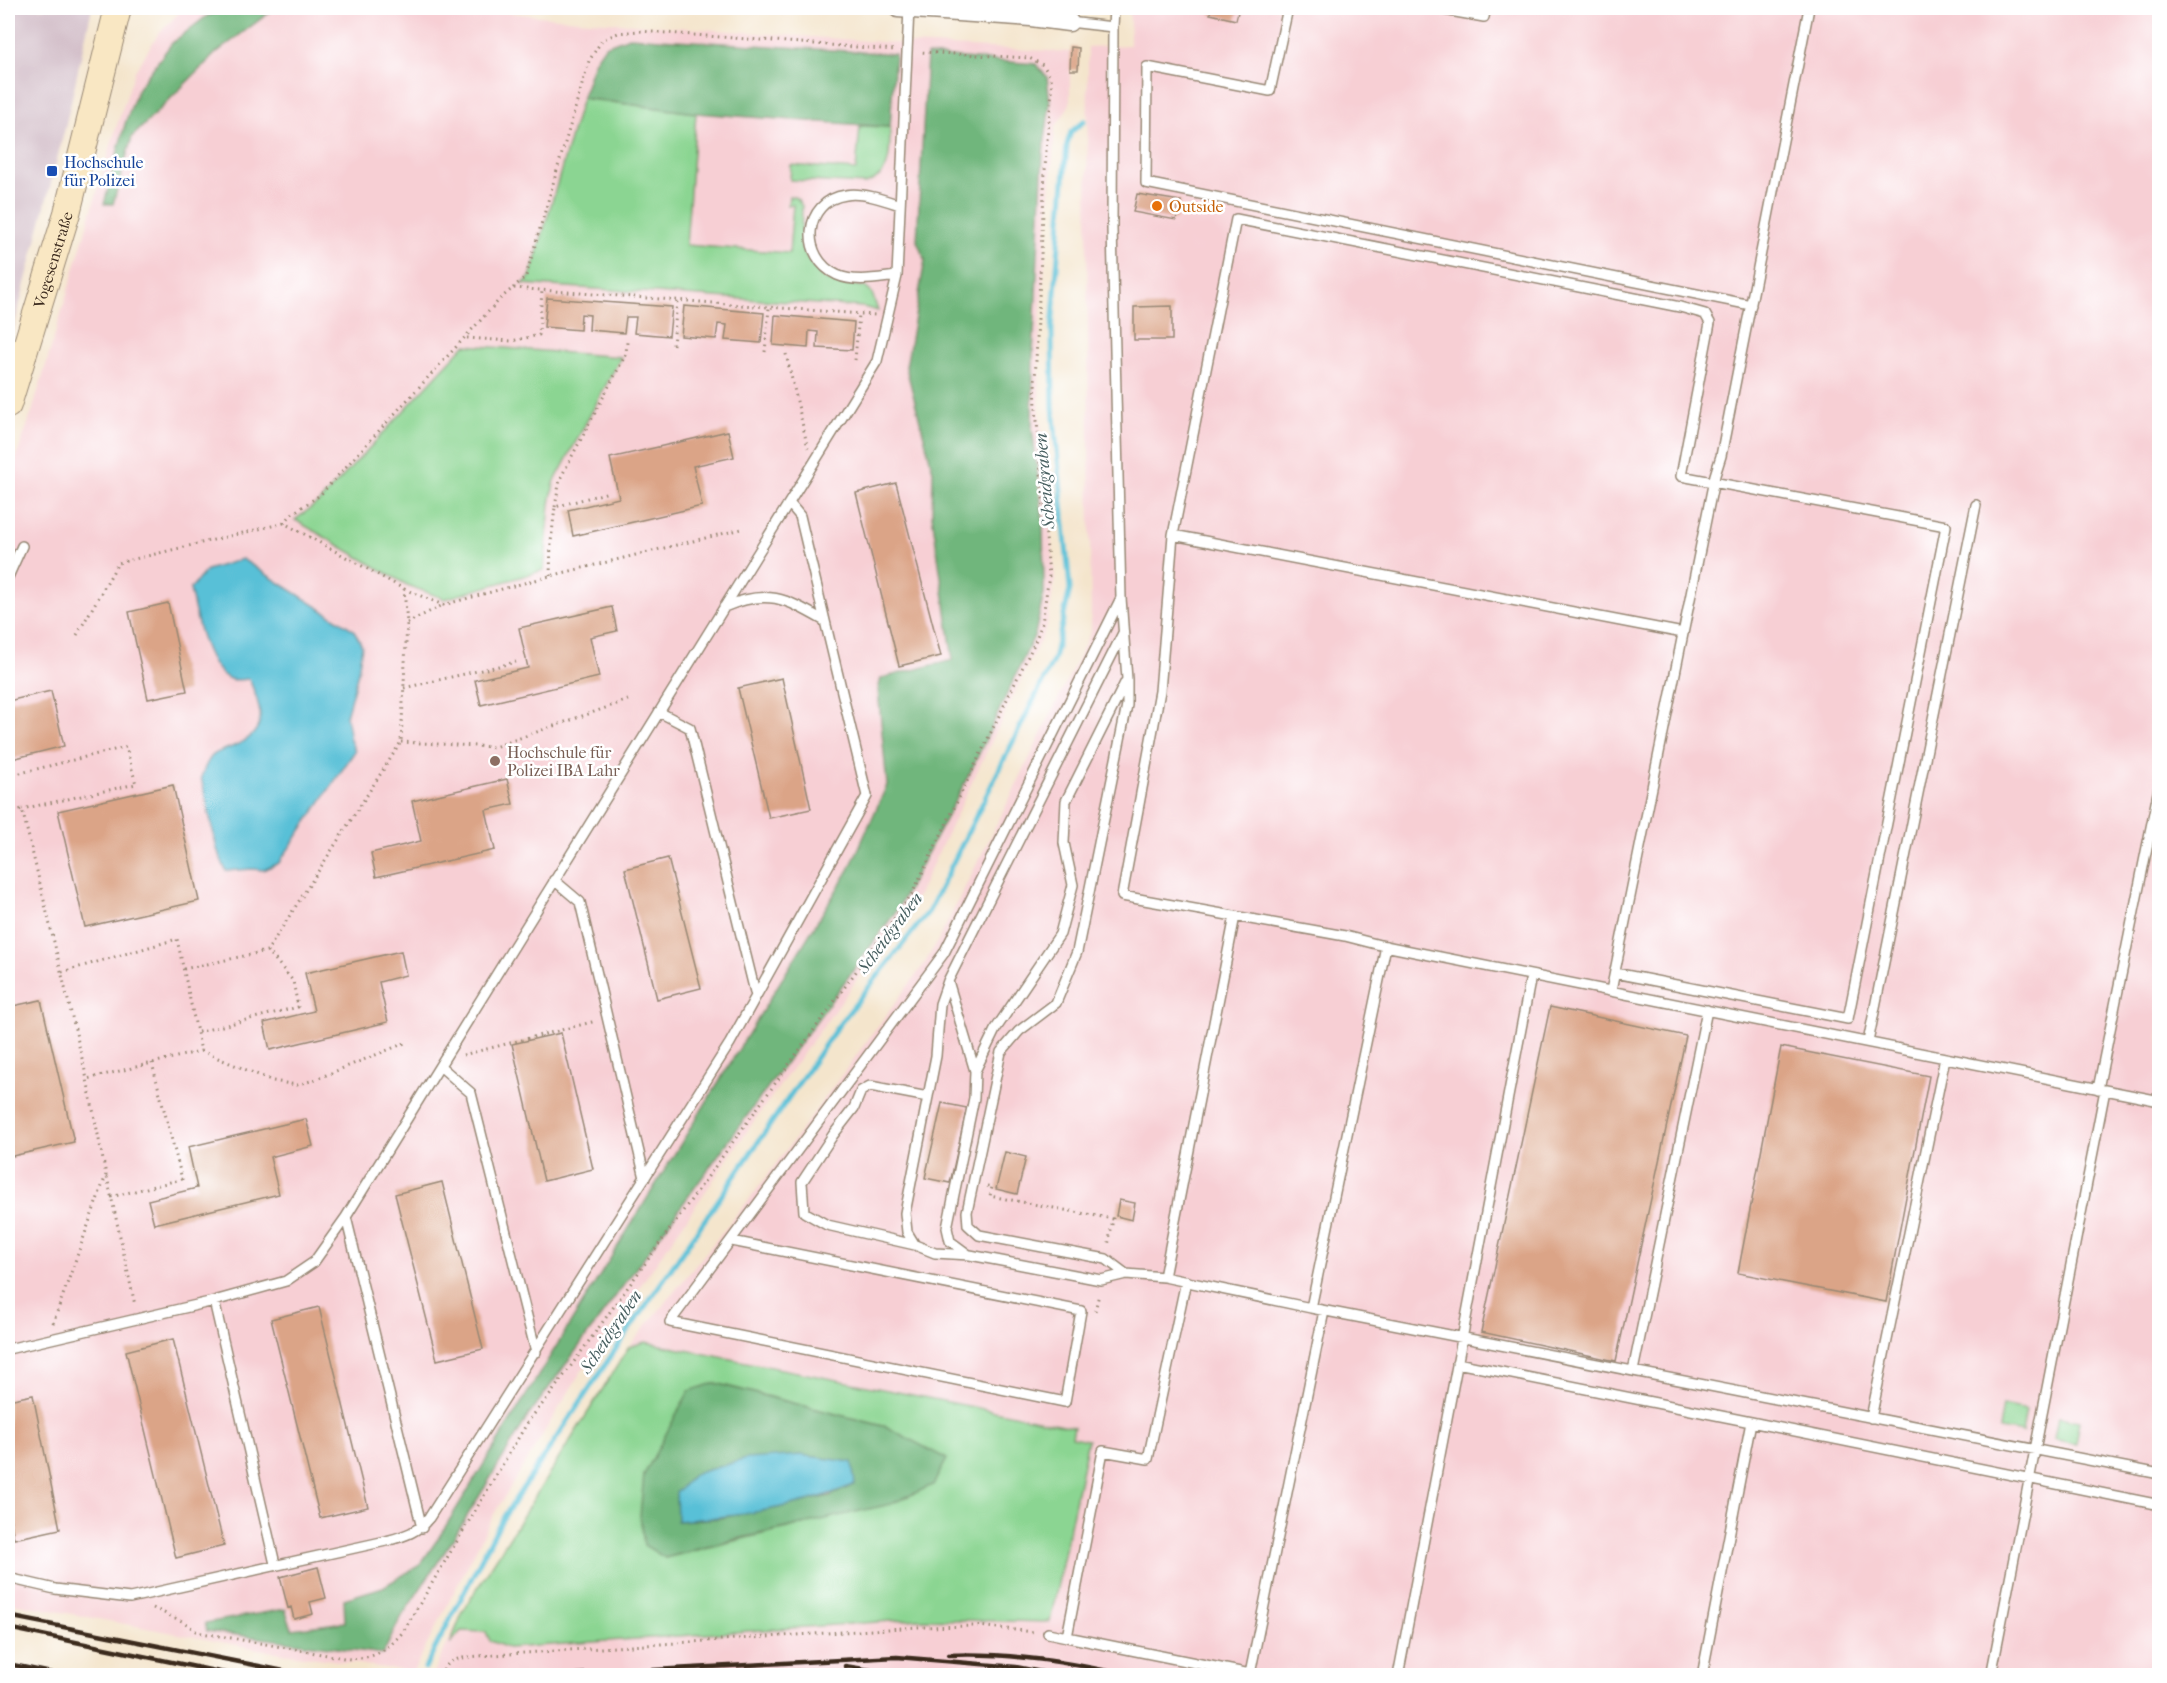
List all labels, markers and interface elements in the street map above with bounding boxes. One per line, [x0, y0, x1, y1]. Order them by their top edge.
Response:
place label: Hochschule für Polizei [64, 153, 144, 190]
marker: Hochschule für Polizei [45, 164, 59, 178]
place label: Outside [1169, 197, 1224, 216]
marker: Outside [1150, 199, 1164, 213]
street label: Vogesenstraße [29, 209, 76, 311]
water label: Scheidgraben [1030, 432, 1060, 531]
place label: Hochschule für Polizei IBA Lahr [507, 743, 620, 780]
marker: Hochschule für Polizei IBA Lahr [488, 754, 502, 768]
water label: Scheidgraben [852, 888, 927, 979]
water label: Scheidgraben [575, 1286, 647, 1379]

